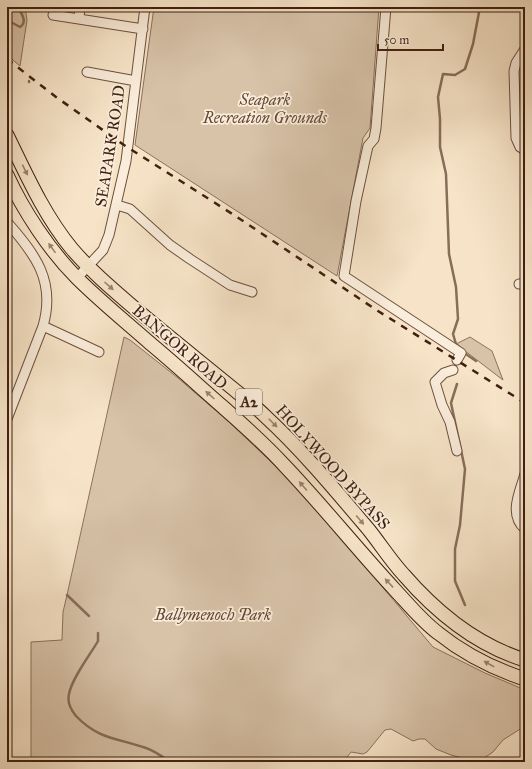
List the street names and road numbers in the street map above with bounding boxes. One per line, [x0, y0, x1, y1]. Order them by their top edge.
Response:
street label: SEAPARK ROAD [91, 84, 129, 208]
street label: BANGOR ROAD [129, 301, 231, 393]
road number: A2 [236, 389, 262, 415]
street label: HOLYWOOD BYPASS [272, 401, 394, 533]

